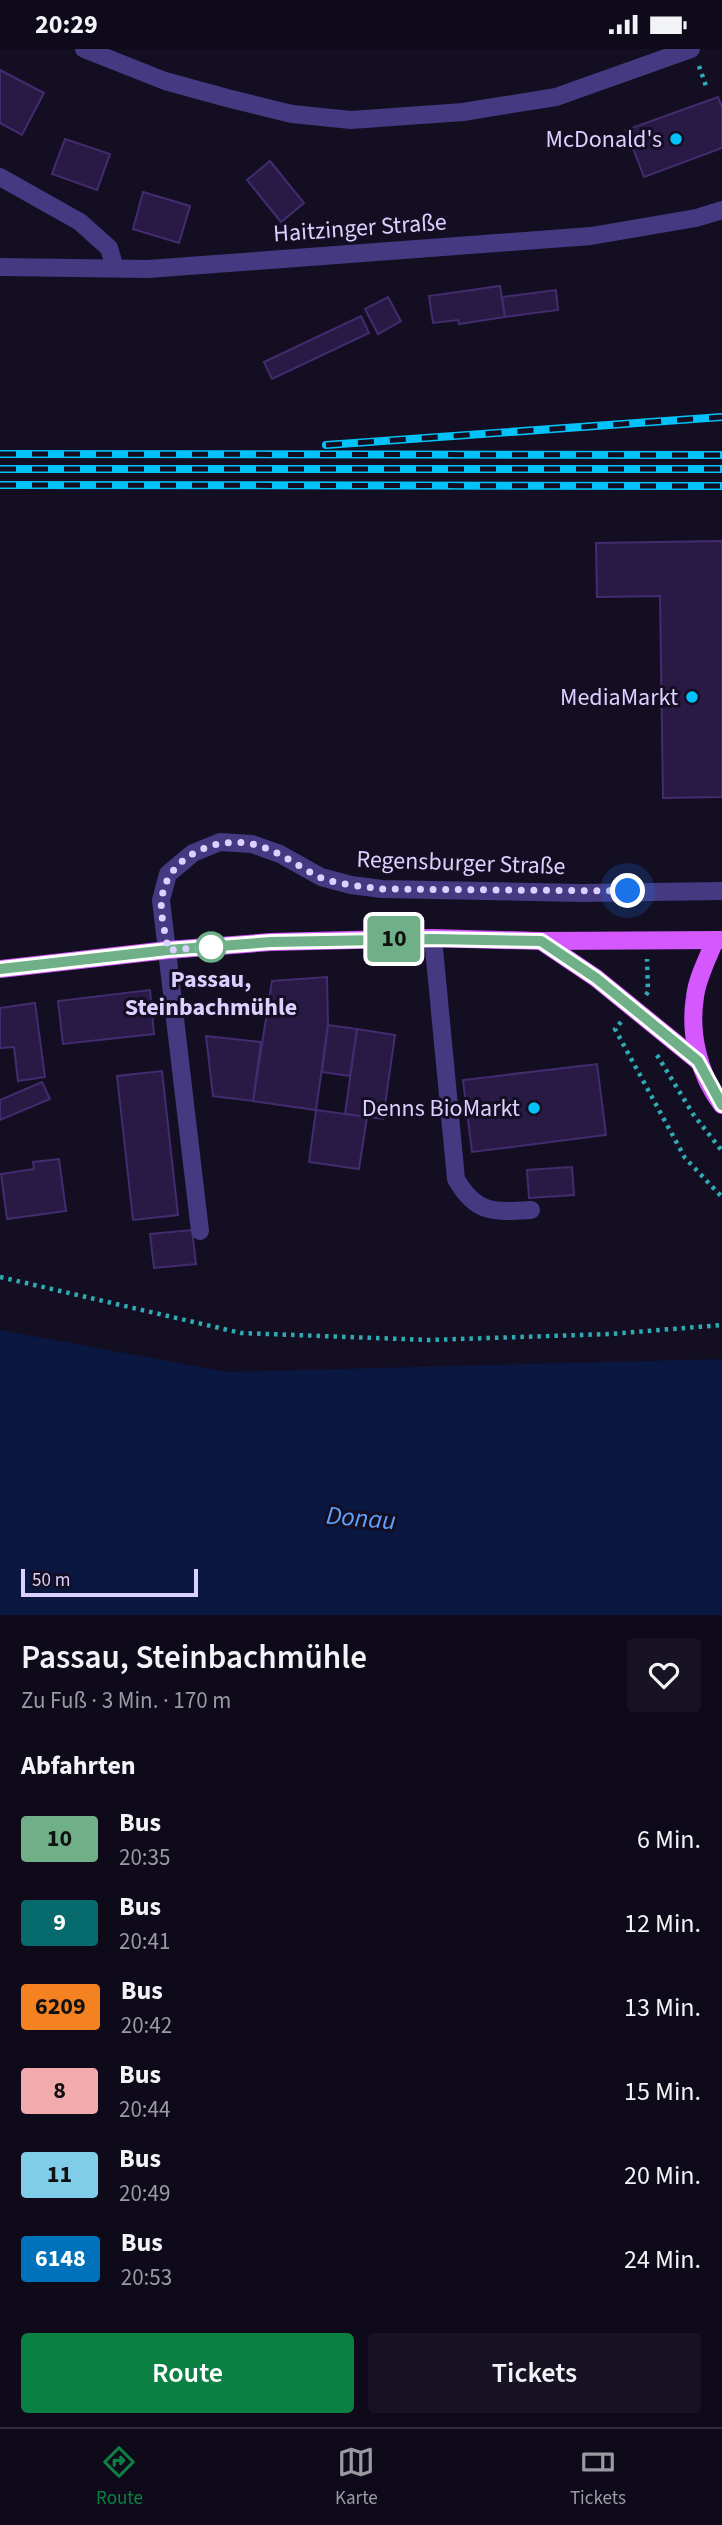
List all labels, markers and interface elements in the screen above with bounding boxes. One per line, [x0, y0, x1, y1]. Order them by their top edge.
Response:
text: 20:29 [35, 6, 98, 43]
place label: McDonald's [546, 122, 662, 157]
marker: McDonald's [668, 131, 684, 147]
street label: Haitzinger Straße [272, 204, 448, 252]
place label: MediaMarkt [560, 680, 678, 715]
marker: MediaMarkt [684, 689, 700, 705]
street label: Regensburger Straße [356, 842, 566, 884]
your location [610, 873, 645, 908]
line badge: 10 [362, 916, 426, 962]
text: 10 [381, 921, 407, 956]
marker: Passau, Steinbachmühle [196, 932, 226, 962]
place label: Passau, Steinbachmühle [125, 962, 297, 1025]
place label: Denns BioMarkt [362, 1091, 520, 1126]
marker: Denns BioMarkt [526, 1100, 542, 1116]
water label: Donau [325, 1497, 397, 1539]
scale bar [21, 1566, 198, 1598]
text: 50 m [32, 1567, 70, 1594]
text: Passau, Steinbachmühle [21, 1634, 367, 1681]
button: heart [627, 1638, 701, 1712]
text: Zu Fuß · 3 Min. · 170 m [21, 1684, 231, 1717]
text: Abfahrten [21, 1747, 136, 1784]
text: Bus [119, 1804, 161, 1841]
text: 10 [47, 1821, 72, 1856]
text: 6 Min. [637, 1821, 701, 1858]
text: 20:35 [119, 1841, 170, 1874]
text: Bus [119, 1888, 161, 1925]
text: 9 [53, 1905, 66, 1940]
text: 12 Min. [624, 1905, 701, 1942]
text: 20:41 [119, 1925, 170, 1958]
text: Bus [121, 1972, 163, 2009]
text: 6209 [35, 1989, 86, 2024]
text: 13 Min. [624, 1989, 701, 2026]
text: 20:42 [121, 2009, 172, 2042]
text: Bus [119, 2056, 161, 2093]
text: 8 [53, 2073, 66, 2108]
text: 15 Min. [624, 2073, 701, 2110]
text: 20:44 [119, 2093, 170, 2126]
text: Bus [119, 2140, 161, 2177]
text: 11 [47, 2157, 72, 2192]
text: 20 Min. [624, 2157, 701, 2194]
text: 20:49 [119, 2177, 170, 2210]
text: Bus [121, 2224, 163, 2261]
text: 6148 [35, 2241, 86, 2276]
text: 24 Min. [624, 2241, 701, 2278]
text: 20:53 [121, 2261, 172, 2294]
button: Route [21, 2333, 354, 2413]
button: Tickets [368, 2333, 701, 2413]
tab: Route [96, 2443, 143, 2512]
tab: Karte [335, 2443, 378, 2512]
tab: Tickets [570, 2443, 626, 2512]

